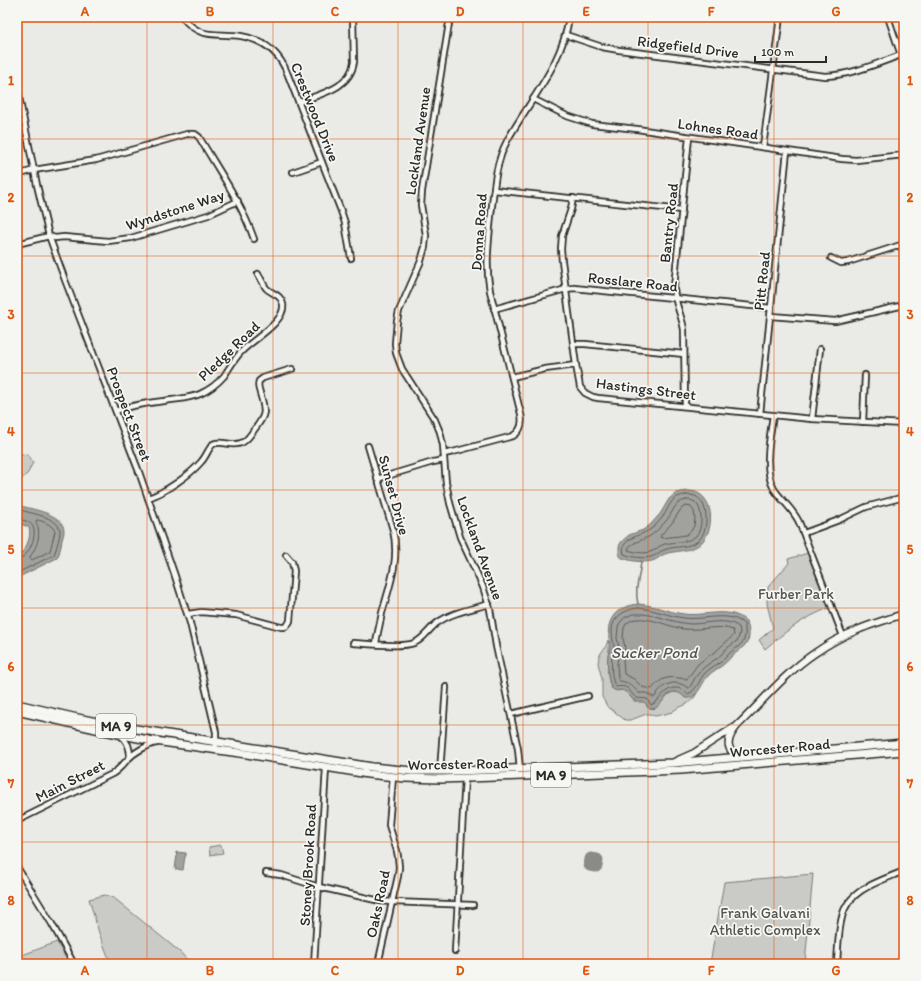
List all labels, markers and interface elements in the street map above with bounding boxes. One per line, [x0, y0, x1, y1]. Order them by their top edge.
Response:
text: A [80, 4, 90, 19]
text: B [206, 4, 215, 19]
text: C [331, 4, 340, 19]
text: D [456, 4, 465, 19]
text: E [582, 4, 590, 19]
text: F [708, 4, 715, 19]
text: G [832, 4, 841, 19]
street label: Ridgefield Drive [636, 32, 740, 62]
scale bar [755, 38, 826, 64]
text: 100 m [761, 45, 794, 59]
street label: Crestwood Drive [287, 60, 343, 164]
text: 1 [8, 73, 14, 88]
text: 1 [907, 73, 913, 88]
street label: Lockland Avenue [401, 86, 435, 196]
street label: Lohnes Road [676, 114, 760, 144]
street label: Bantry Road [656, 182, 682, 264]
street label: Wyndstone Way [123, 186, 227, 234]
text: 2 [8, 190, 15, 205]
text: 2 [907, 190, 914, 205]
street label: Donna Road [467, 193, 491, 271]
street label: Pitt Road [750, 250, 774, 312]
street label: Rosslare Road [587, 268, 679, 296]
text: 3 [7, 307, 15, 322]
text: 3 [906, 307, 914, 322]
street label: Pledge Road [194, 317, 264, 385]
street label: Prospect Street [103, 364, 155, 464]
street label: Hastings Street [595, 374, 697, 404]
text: 4 [7, 424, 15, 439]
text: 4 [906, 424, 914, 439]
street label: Sunset Drive [375, 453, 413, 537]
street label: Lockland Avenue [453, 494, 507, 602]
text: 5 [8, 542, 15, 557]
text: 5 [907, 542, 914, 557]
park label: Furber Park [758, 585, 834, 603]
water label: Sucker Pond [611, 643, 698, 662]
text: 6 [8, 659, 15, 674]
text: 6 [907, 659, 914, 674]
road number: MA 9 [96, 714, 136, 738]
street label: Worcester Road [729, 735, 831, 761]
street label: Worcester Road [407, 754, 509, 774]
street label: Main Street [32, 756, 108, 806]
road number: MA 9 [531, 763, 571, 787]
text: 7 [7, 776, 15, 791]
text: 7 [906, 776, 914, 791]
street label: Stoney Brook Road [296, 804, 320, 926]
street label: Oaks Road [362, 868, 394, 940]
text: 8 [7, 893, 15, 908]
text: 8 [906, 893, 914, 908]
park label: Frank Galvani Athletic Complex [710, 904, 821, 939]
text: A [80, 963, 90, 978]
text: B [206, 963, 215, 978]
text: C [331, 963, 340, 978]
text: D [456, 963, 465, 978]
text: E [582, 963, 590, 978]
text: F [708, 963, 715, 978]
text: G [832, 963, 841, 978]

